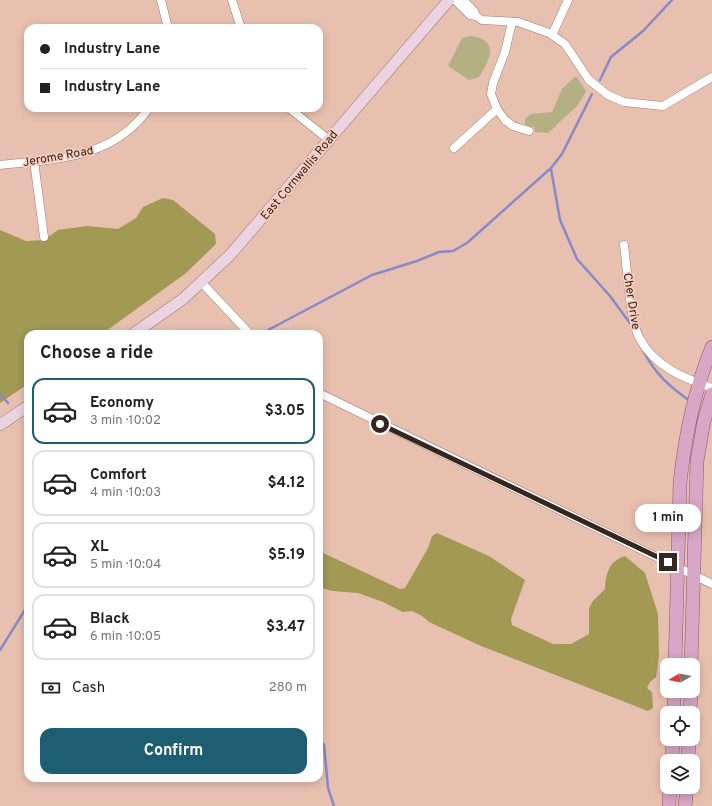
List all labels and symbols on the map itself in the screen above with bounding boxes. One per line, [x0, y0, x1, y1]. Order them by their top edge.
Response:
street label: East Cornwallis Road [258, 127, 342, 224]
street label: Jerome Road [22, 143, 95, 171]
street label: Cher Drive [619, 272, 643, 331]
route start [371, 415, 389, 433]
callout: 1 min [635, 504, 701, 532]
route end [659, 553, 677, 571]
north arrow [660, 658, 700, 698]

